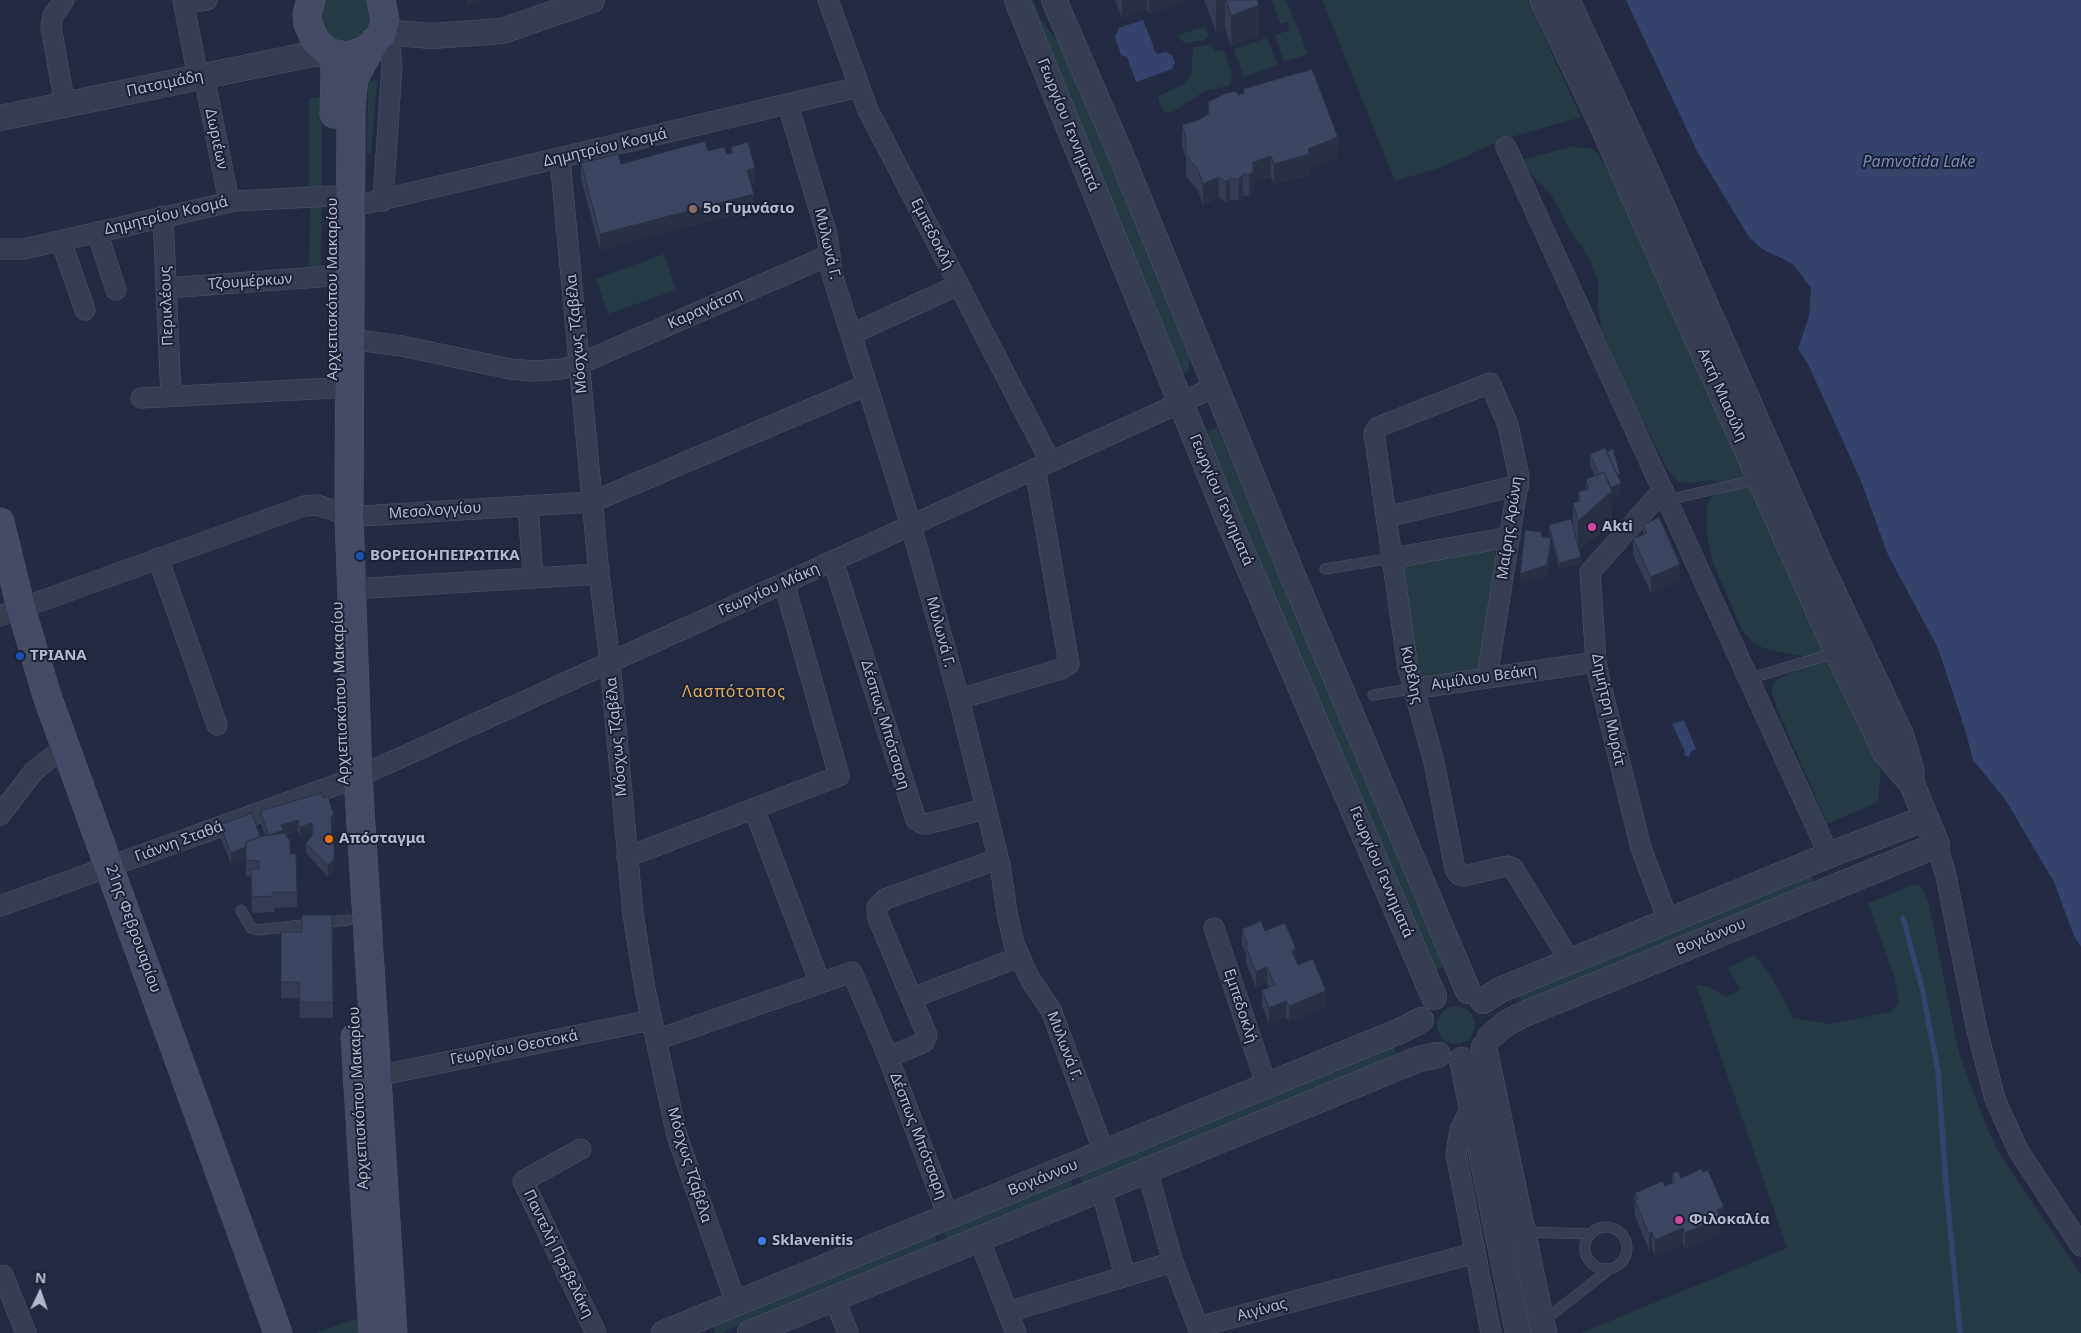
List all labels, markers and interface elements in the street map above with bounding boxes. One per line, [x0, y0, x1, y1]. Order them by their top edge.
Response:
street label: Γεωργίου Γεννηματά [1033, 56, 1103, 194]
street label: Πατσιμάδη [125, 67, 205, 101]
street label: Δωριέων [201, 107, 231, 171]
street label: Δημητρίου Κοσμά [541, 125, 669, 171]
water label: Pamvotida Lake [1863, 152, 1975, 172]
street label: Δημητρίου Κοσμά [102, 193, 230, 239]
street label: Εμπεδοκλή [906, 196, 958, 272]
street label: Αρχιεπισκόπου Μακαρίου [324, 197, 342, 381]
place label: 5ο Γυμνάσιο [703, 200, 794, 218]
marker: 5ο Γυμνάσιο [687, 203, 699, 215]
street label: Μυλωνά Γ. [810, 207, 844, 281]
street label: Περικλέους [157, 266, 177, 346]
street label: Τζουμέρκων [207, 270, 293, 294]
street label: Μόσχως Τζαβέλα [563, 273, 591, 395]
street label: Καραγάτση [665, 285, 745, 333]
street label: Ακτή Μιαούλη [1693, 346, 1751, 444]
street label: Γεωργίου Γεννηματά [1185, 431, 1257, 569]
street label: Μαίρης Αρώνη [1494, 475, 1526, 581]
street label: Μεσολογγίου [388, 499, 482, 523]
place label: Akti [1602, 518, 1633, 536]
marker: Akti [1586, 521, 1598, 533]
place label: ΒΟΡΕΙΟΗΠΕΙΡΩΤΙΚΑ [370, 547, 520, 565]
marker: ΒΟΡΕΙΟΗΠΕΙΡΩΤΙΚΑ [354, 550, 366, 562]
street label: Γεωργίου Μάκη [716, 560, 822, 620]
street label: Μυλωνά Γ. [922, 595, 958, 669]
street label: Αρχιεπισκόπου Μακαρίου [329, 601, 353, 785]
street label: Κυβέλης [1396, 644, 1426, 706]
place label: ΤΡΙΑΝΑ [30, 647, 87, 665]
marker: ΤΡΙΑΝΑ [14, 650, 26, 662]
street label: Δημήτρη Μυράτ [1587, 652, 1629, 768]
street label: Δέσπως Μπότσαρη [857, 658, 913, 792]
street label: Αιμίλιου Βεάκη [1430, 662, 1538, 694]
street label: Μόσχως Τζαβέλα [603, 676, 631, 798]
district label: Λασπότοπος [681, 682, 787, 702]
street label: Γεωργίου Γεννηματά [1345, 803, 1417, 941]
street label: Γιάννη Σταθά [133, 818, 225, 866]
place label: Απόσταγμα [339, 830, 425, 848]
marker: Απόσταγμα [323, 833, 335, 845]
street label: 21ης Φεβρουαρίου [102, 863, 164, 995]
street label: Βογιάννου [1674, 915, 1748, 959]
street label: Εμπεδοκλή [1220, 967, 1260, 1045]
street label: Αρχιεπισκόπου Μακαρίου [345, 1006, 373, 1190]
street label: Μυλωνά Γ. [1043, 1009, 1085, 1083]
street label: Γεωργίου Θεοτοκά [449, 1027, 579, 1069]
street label: Δέσπως Μπότσαρη [886, 1070, 950, 1202]
street label: Μόσχως Τζαβέλα [663, 1105, 715, 1225]
street label: Βογιάννου [1006, 1156, 1080, 1200]
street label: Παντελή Πρεβελάκη [519, 1187, 597, 1321]
place label: Φιλοκαλία [1689, 1211, 1770, 1229]
marker: Φιλοκαλία [1673, 1214, 1685, 1226]
place label: Sklavenitis [772, 1232, 853, 1250]
marker: Sklavenitis [756, 1235, 768, 1247]
north arrow [15, 1268, 65, 1318]
text: N [35, 1268, 47, 1287]
street label: Αιγίνας [1235, 1295, 1289, 1325]

